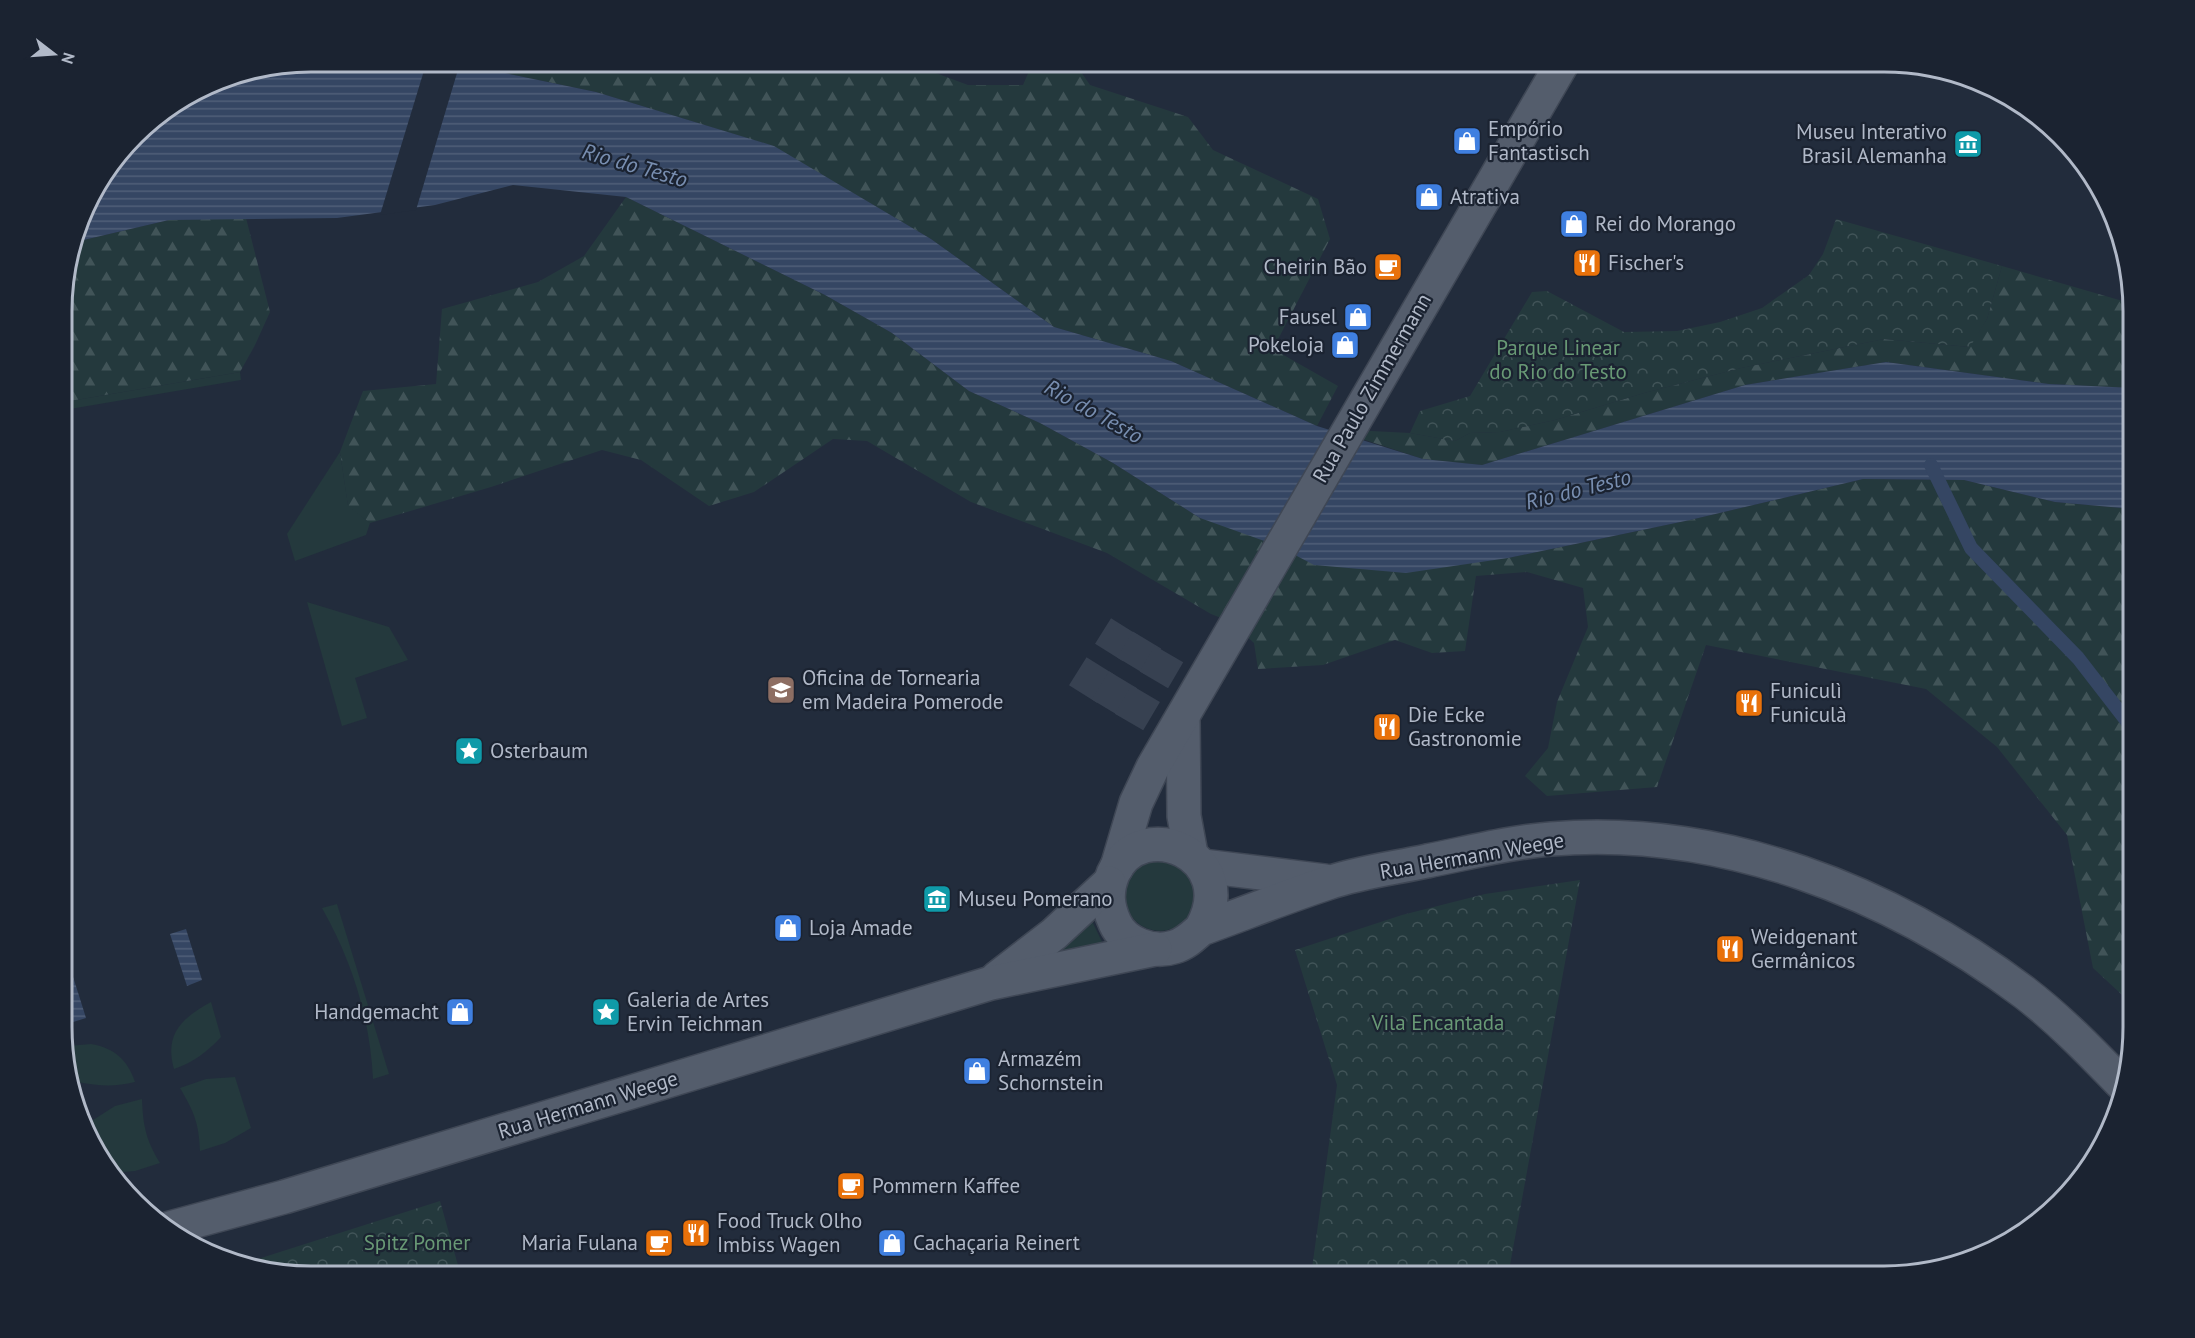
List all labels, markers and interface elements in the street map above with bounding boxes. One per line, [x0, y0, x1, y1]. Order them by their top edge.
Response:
north arrow [24, 24, 84, 84]
text: N [57, 50, 79, 66]
place label: Empório Fantastisch [1488, 115, 1590, 166]
place label: Museu Interativo Brasil Alemanha [1796, 118, 1947, 169]
shop icon: Empório Fantastisch [1451, 125, 1483, 157]
museum icon: Museu Interativo Brasil Alemanha [1952, 128, 1984, 160]
water label: Rio do Testo [579, 137, 691, 193]
shop icon: Atrativa [1413, 181, 1445, 213]
place label: Atrativa [1450, 183, 1520, 210]
shop icon: Rei do Morango [1558, 208, 1590, 240]
place label: Rei do Morango [1595, 210, 1736, 237]
restaurant icon: Fischer's [1571, 247, 1603, 279]
place label: Fischer's [1608, 249, 1684, 276]
cafe icon: Cheirin Bão [1372, 251, 1404, 283]
place label: Cheirin Bão [1263, 253, 1367, 280]
street label: Rua Paulo Zimmermann [1306, 288, 1437, 487]
shop icon: Fausel [1342, 301, 1374, 333]
place label: Fausel [1279, 303, 1337, 330]
shop icon: Pokeloja [1329, 329, 1361, 361]
place label: Pokeloja [1248, 331, 1324, 358]
park label: Parque Linear do Rio do Testo [1489, 334, 1627, 385]
water label: Rio do Testo [1040, 373, 1148, 449]
water label: Rio do Testo [1522, 462, 1634, 516]
place label: Oficina de Tornearia em Madeira Pomerode [802, 664, 1003, 715]
school or university icon: Oficina de Tornearia em Madeira Pomerode [765, 674, 797, 706]
place label: Funiculì Funiculà [1770, 677, 1847, 728]
restaurant icon: Funiculì Funiculà [1733, 687, 1765, 719]
place label: Die Ecke Gastronomie [1408, 701, 1522, 752]
restaurant icon: Die Ecke Gastronomie [1371, 711, 1403, 743]
place icon: Osterbaum [453, 735, 485, 767]
place label: Osterbaum [490, 737, 588, 764]
street label: Rua Hermann Weege [1378, 826, 1566, 885]
museum icon: Museu Pomerano [921, 883, 953, 915]
place label: Museu Pomerano [958, 885, 1113, 912]
shop icon: Loja Amade [772, 912, 804, 944]
place label: Loja Amade [809, 914, 913, 941]
place label: Weidgenant Germânicos [1751, 923, 1858, 974]
restaurant icon: Weidgenant Germânicos [1714, 933, 1746, 965]
place label: Galeria de Artes Ervin Teichman [627, 986, 769, 1037]
shop icon: Handgemacht [444, 996, 476, 1028]
place icon: Galeria de Artes Ervin Teichman [590, 996, 622, 1028]
place label: Handgemacht [314, 998, 439, 1025]
park label: Vila Encantada [1370, 1009, 1505, 1036]
place label: Armazém Schornstein [998, 1045, 1104, 1096]
shop icon: Armazém Schornstein [961, 1055, 993, 1087]
street label: Rua Hermann Weege [495, 1064, 681, 1145]
cafe icon: Pommern Kaffee [835, 1170, 867, 1202]
place label: Pommern Kaffee [872, 1172, 1020, 1199]
place label: Food Truck Olho Imbiss Wagen [717, 1207, 862, 1258]
restaurant icon: Food Truck Olho Imbiss Wagen [680, 1217, 712, 1249]
cafe icon: Maria Fulana [643, 1227, 675, 1259]
shop icon: Cachaçaria Reinert [876, 1227, 908, 1259]
park label: Spitz Pomer [364, 1229, 470, 1256]
place label: Maria Fulana [522, 1229, 638, 1256]
place label: Cachaçaria Reinert [913, 1229, 1080, 1256]

